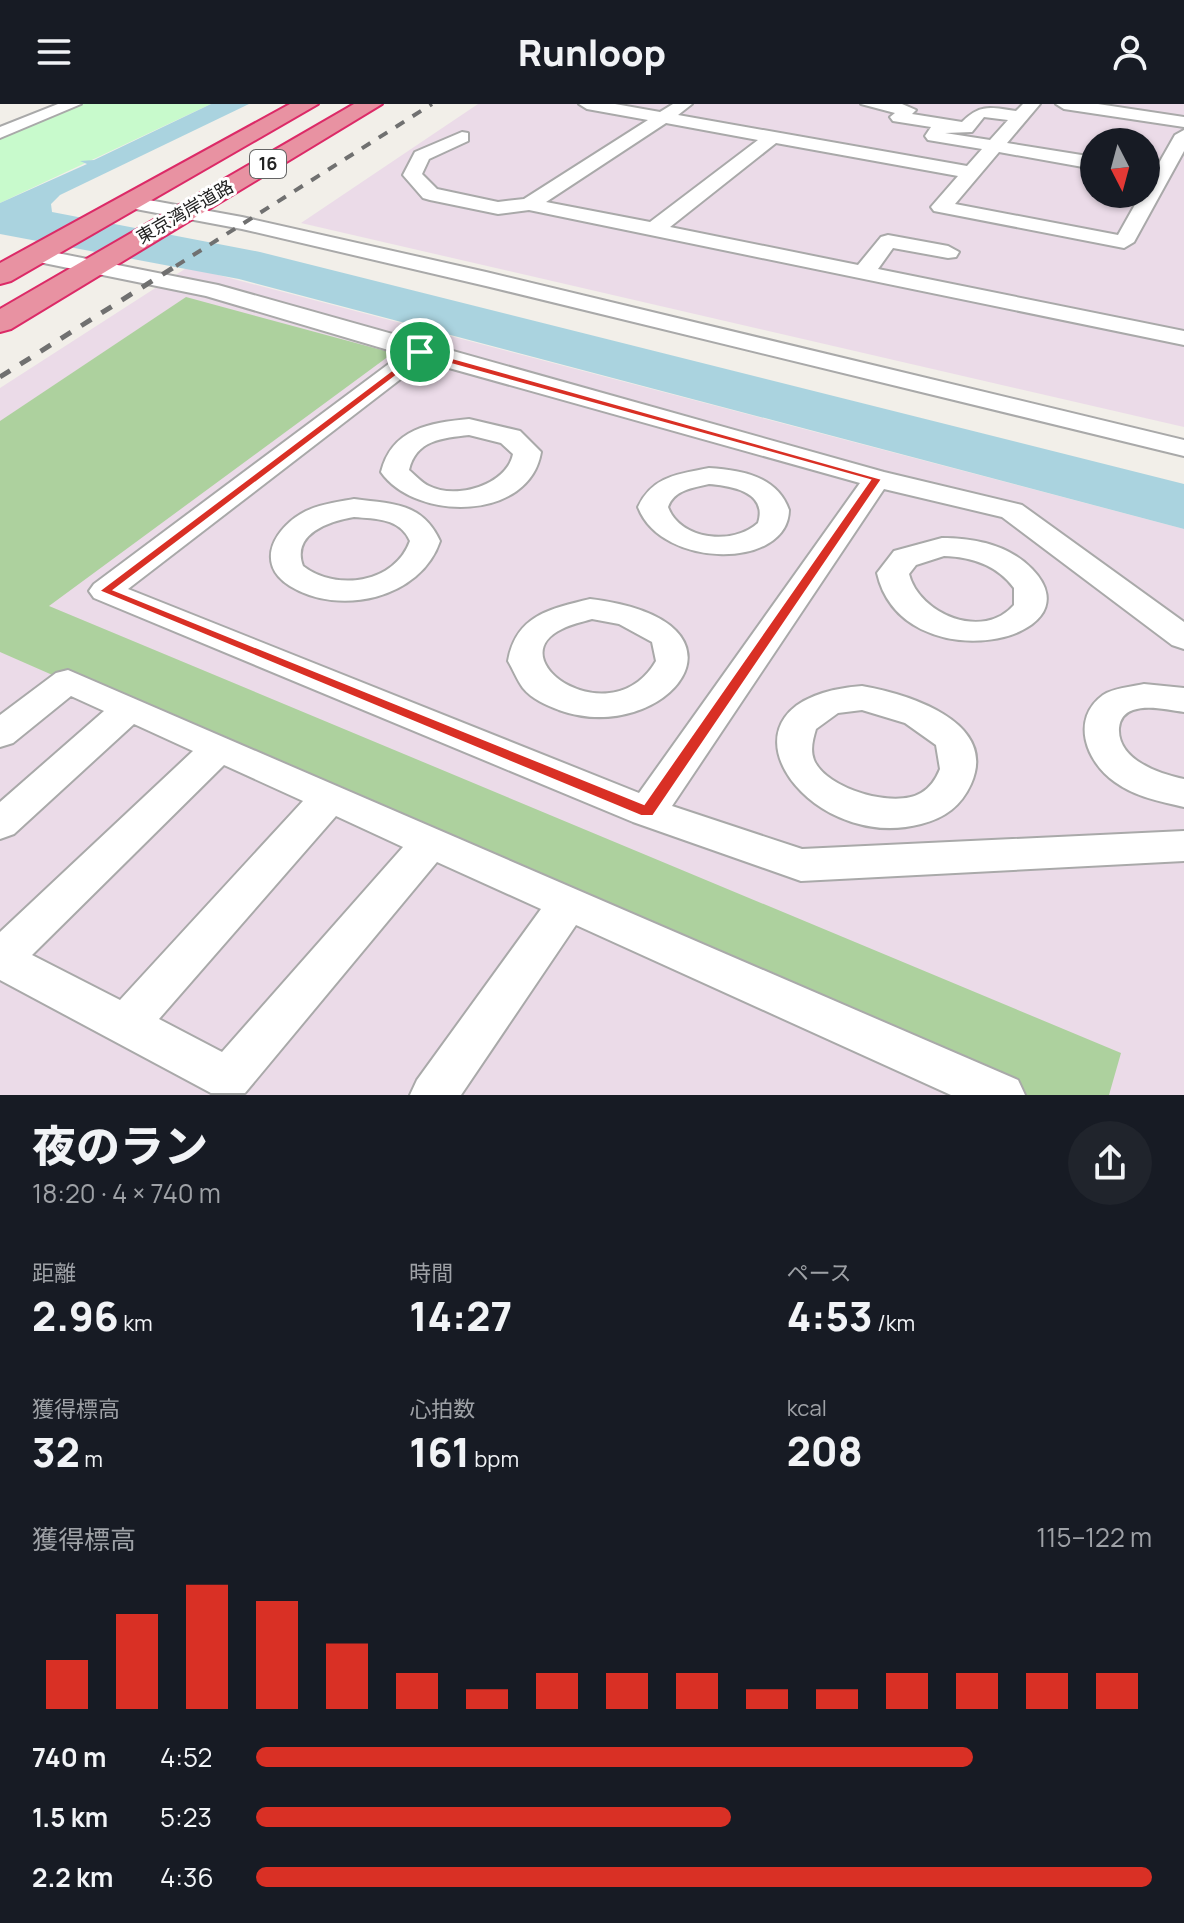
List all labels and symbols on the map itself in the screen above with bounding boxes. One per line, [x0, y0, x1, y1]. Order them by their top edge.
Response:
north arrow [1080, 128, 1160, 208]
road number: 16 [250, 150, 286, 178]
street label: 東京湾岸道路 [132, 174, 237, 249]
pin [386, 318, 454, 386]

